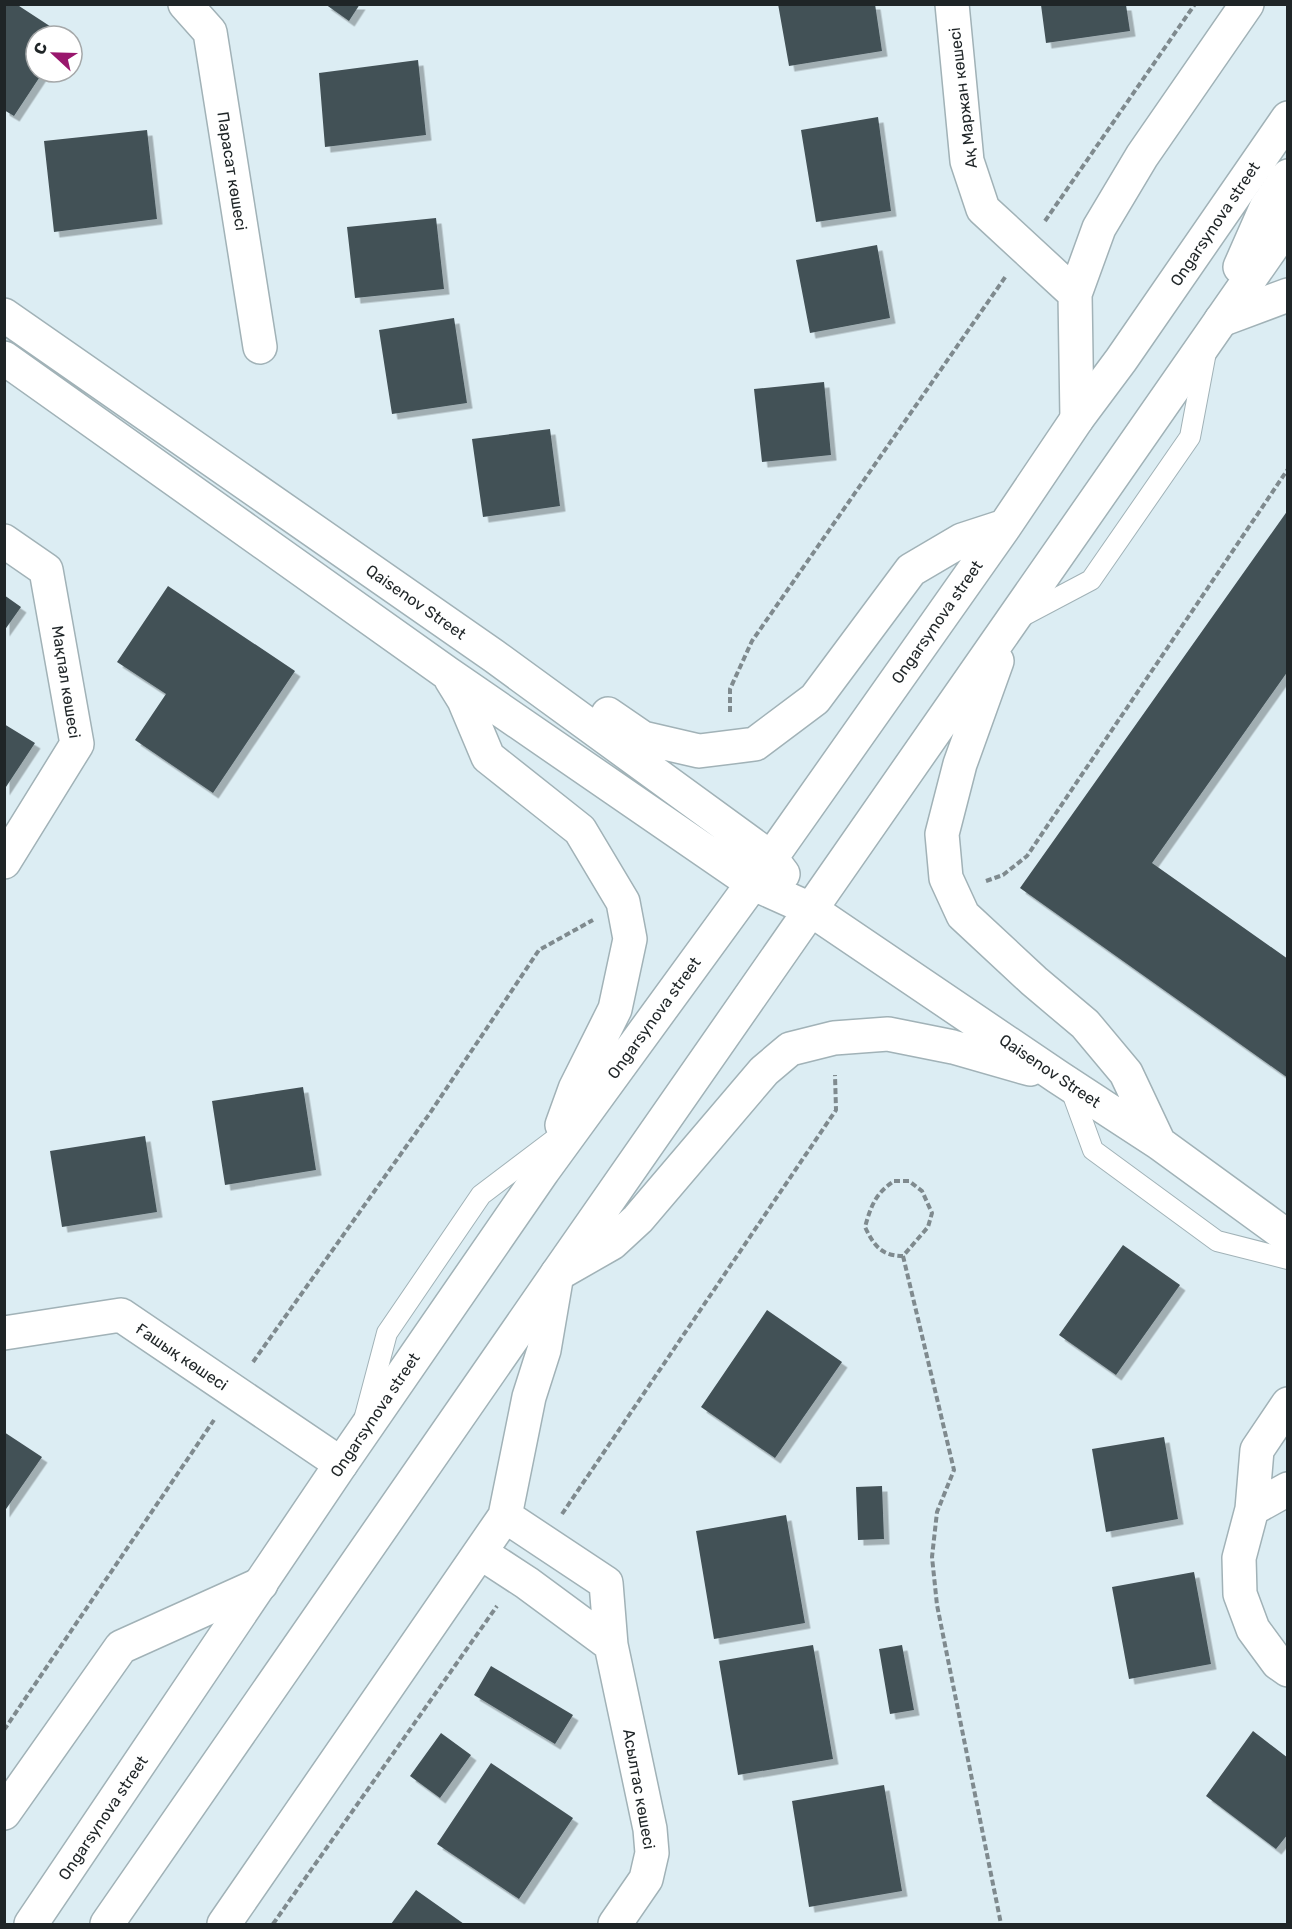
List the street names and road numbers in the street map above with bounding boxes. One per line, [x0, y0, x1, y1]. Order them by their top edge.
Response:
street label: Ақ Маржан көшесі [945, 26, 981, 170]
street label: Парасат көшесі [213, 110, 251, 232]
street label: Ongarsynova street [1166, 158, 1264, 290]
street label: Ongarsynova street [887, 557, 987, 687]
street label: Qaisenov Street [362, 560, 470, 644]
street label: Мақпал көшесі [48, 624, 84, 740]
street label: Ongarsynova street [603, 953, 705, 1083]
street label: Qaisenov Street [996, 1030, 1104, 1112]
street label: Ғашық көшесі [133, 1319, 231, 1395]
street label: Ongarsynova street [326, 1349, 424, 1481]
street label: Асылтас көшесі [619, 1727, 659, 1851]
street label: Ongarsynova street [54, 1752, 152, 1884]

